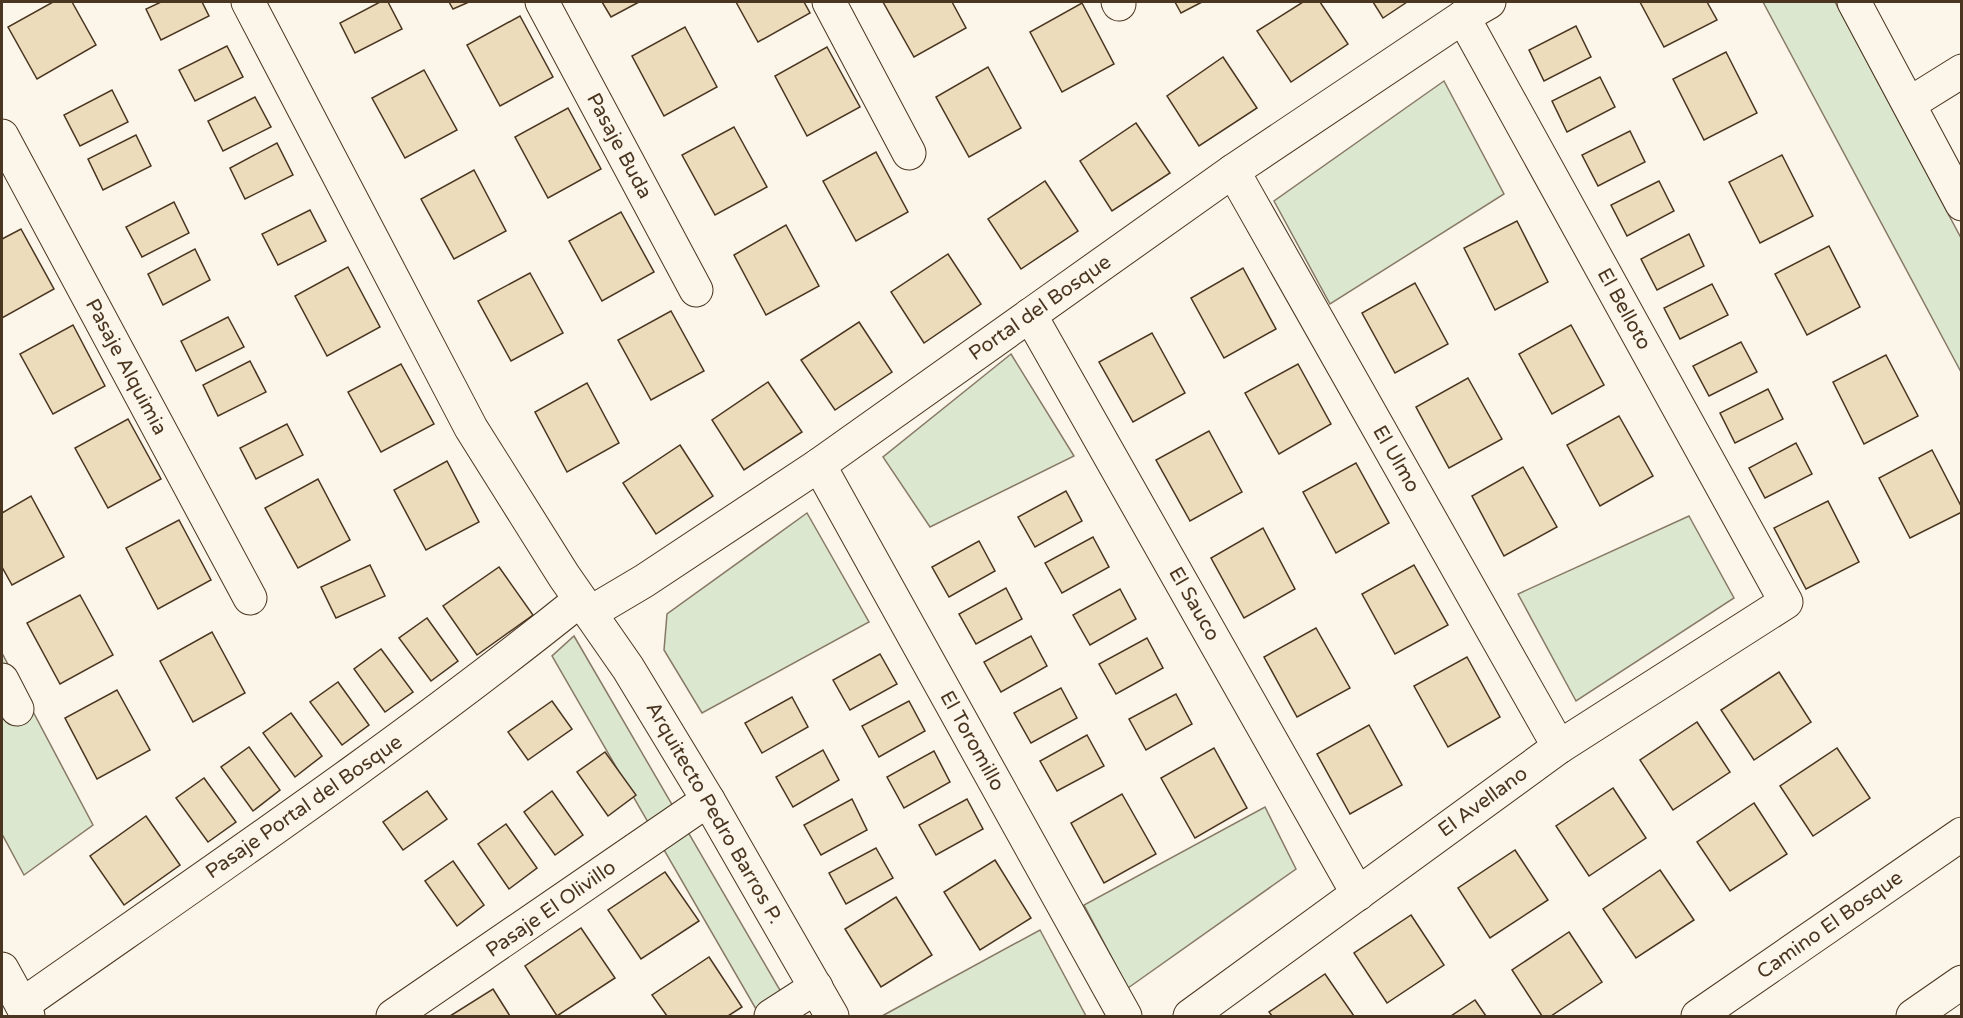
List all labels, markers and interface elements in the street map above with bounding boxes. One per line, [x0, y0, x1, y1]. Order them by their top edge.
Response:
street label: Pasaje Buda [581, 89, 657, 203]
street label: Portal del Bosque [964, 250, 1116, 366]
street label: El Belloto [1592, 264, 1656, 354]
street label: Pasaje Alquimia [80, 295, 172, 439]
street label: El Ulmo [1367, 421, 1425, 497]
street label: El Sauco [1163, 563, 1225, 645]
street label: El Toromillo [935, 687, 1009, 795]
street label: Arquitecto Pedro Barros P. [641, 698, 787, 928]
street label: Pasaje Portal del Bosque [201, 730, 407, 884]
street label: El Avellano [1434, 762, 1532, 842]
street label: Pasaje El Olivillo [481, 855, 621, 963]
street label: Camino El Bosque [1752, 866, 1908, 984]

